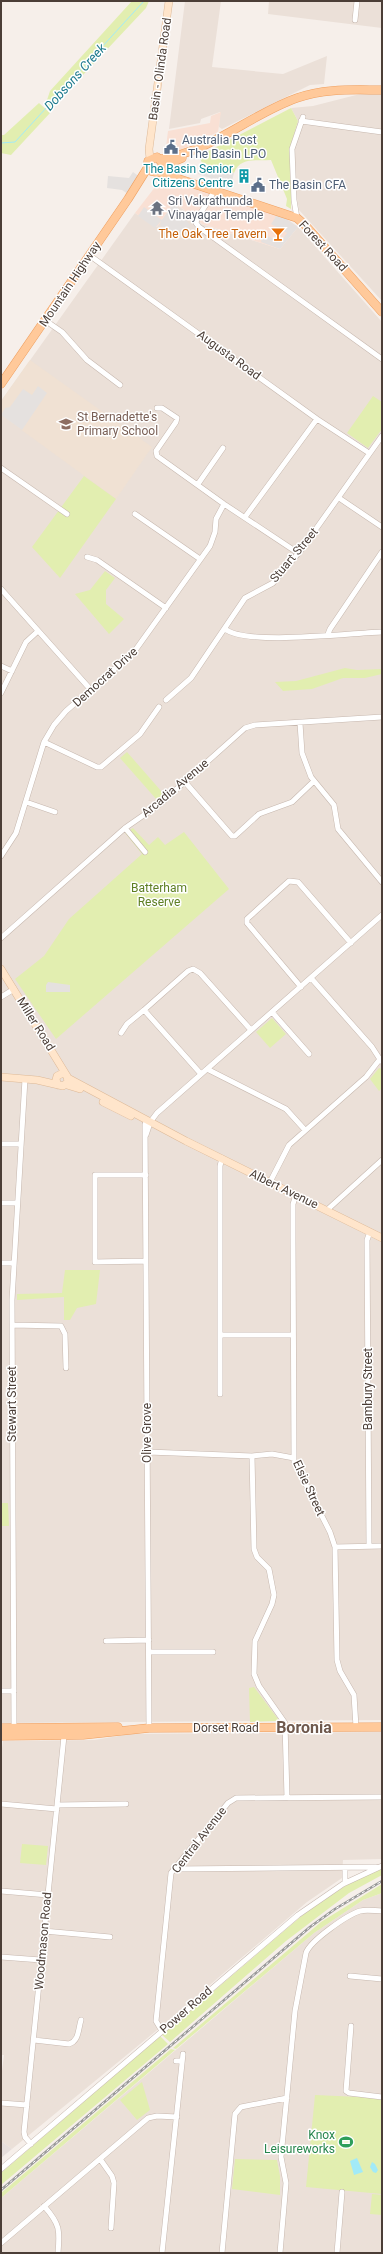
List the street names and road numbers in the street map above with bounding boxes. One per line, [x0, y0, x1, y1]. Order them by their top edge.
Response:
street label: Basin - Olinda Road [146, 17, 174, 121]
street label: Forest Road [296, 218, 350, 274]
street label: Mountain Highway [36, 239, 104, 329]
street label: Augusta Road [195, 327, 263, 383]
street label: Stuart Street [267, 525, 321, 585]
street label: Democrat Drive [70, 644, 140, 710]
street label: Arcadia Avenue [139, 756, 211, 820]
street label: Miller Road [14, 995, 58, 1053]
street label: Albert Avenue [248, 1166, 320, 1212]
street label: Bambury Street [361, 1348, 375, 1430]
street label: Stewart Street [5, 1366, 19, 1442]
street label: Olive Grove [140, 1403, 154, 1463]
street label: Elsie Street [290, 1458, 328, 1518]
street label: Dorset Road [193, 1721, 259, 1735]
street label: Central Avenue [169, 1804, 229, 1876]
street label: Woodmason Road [32, 1891, 54, 1991]
street label: Power Road [157, 1984, 215, 2036]

